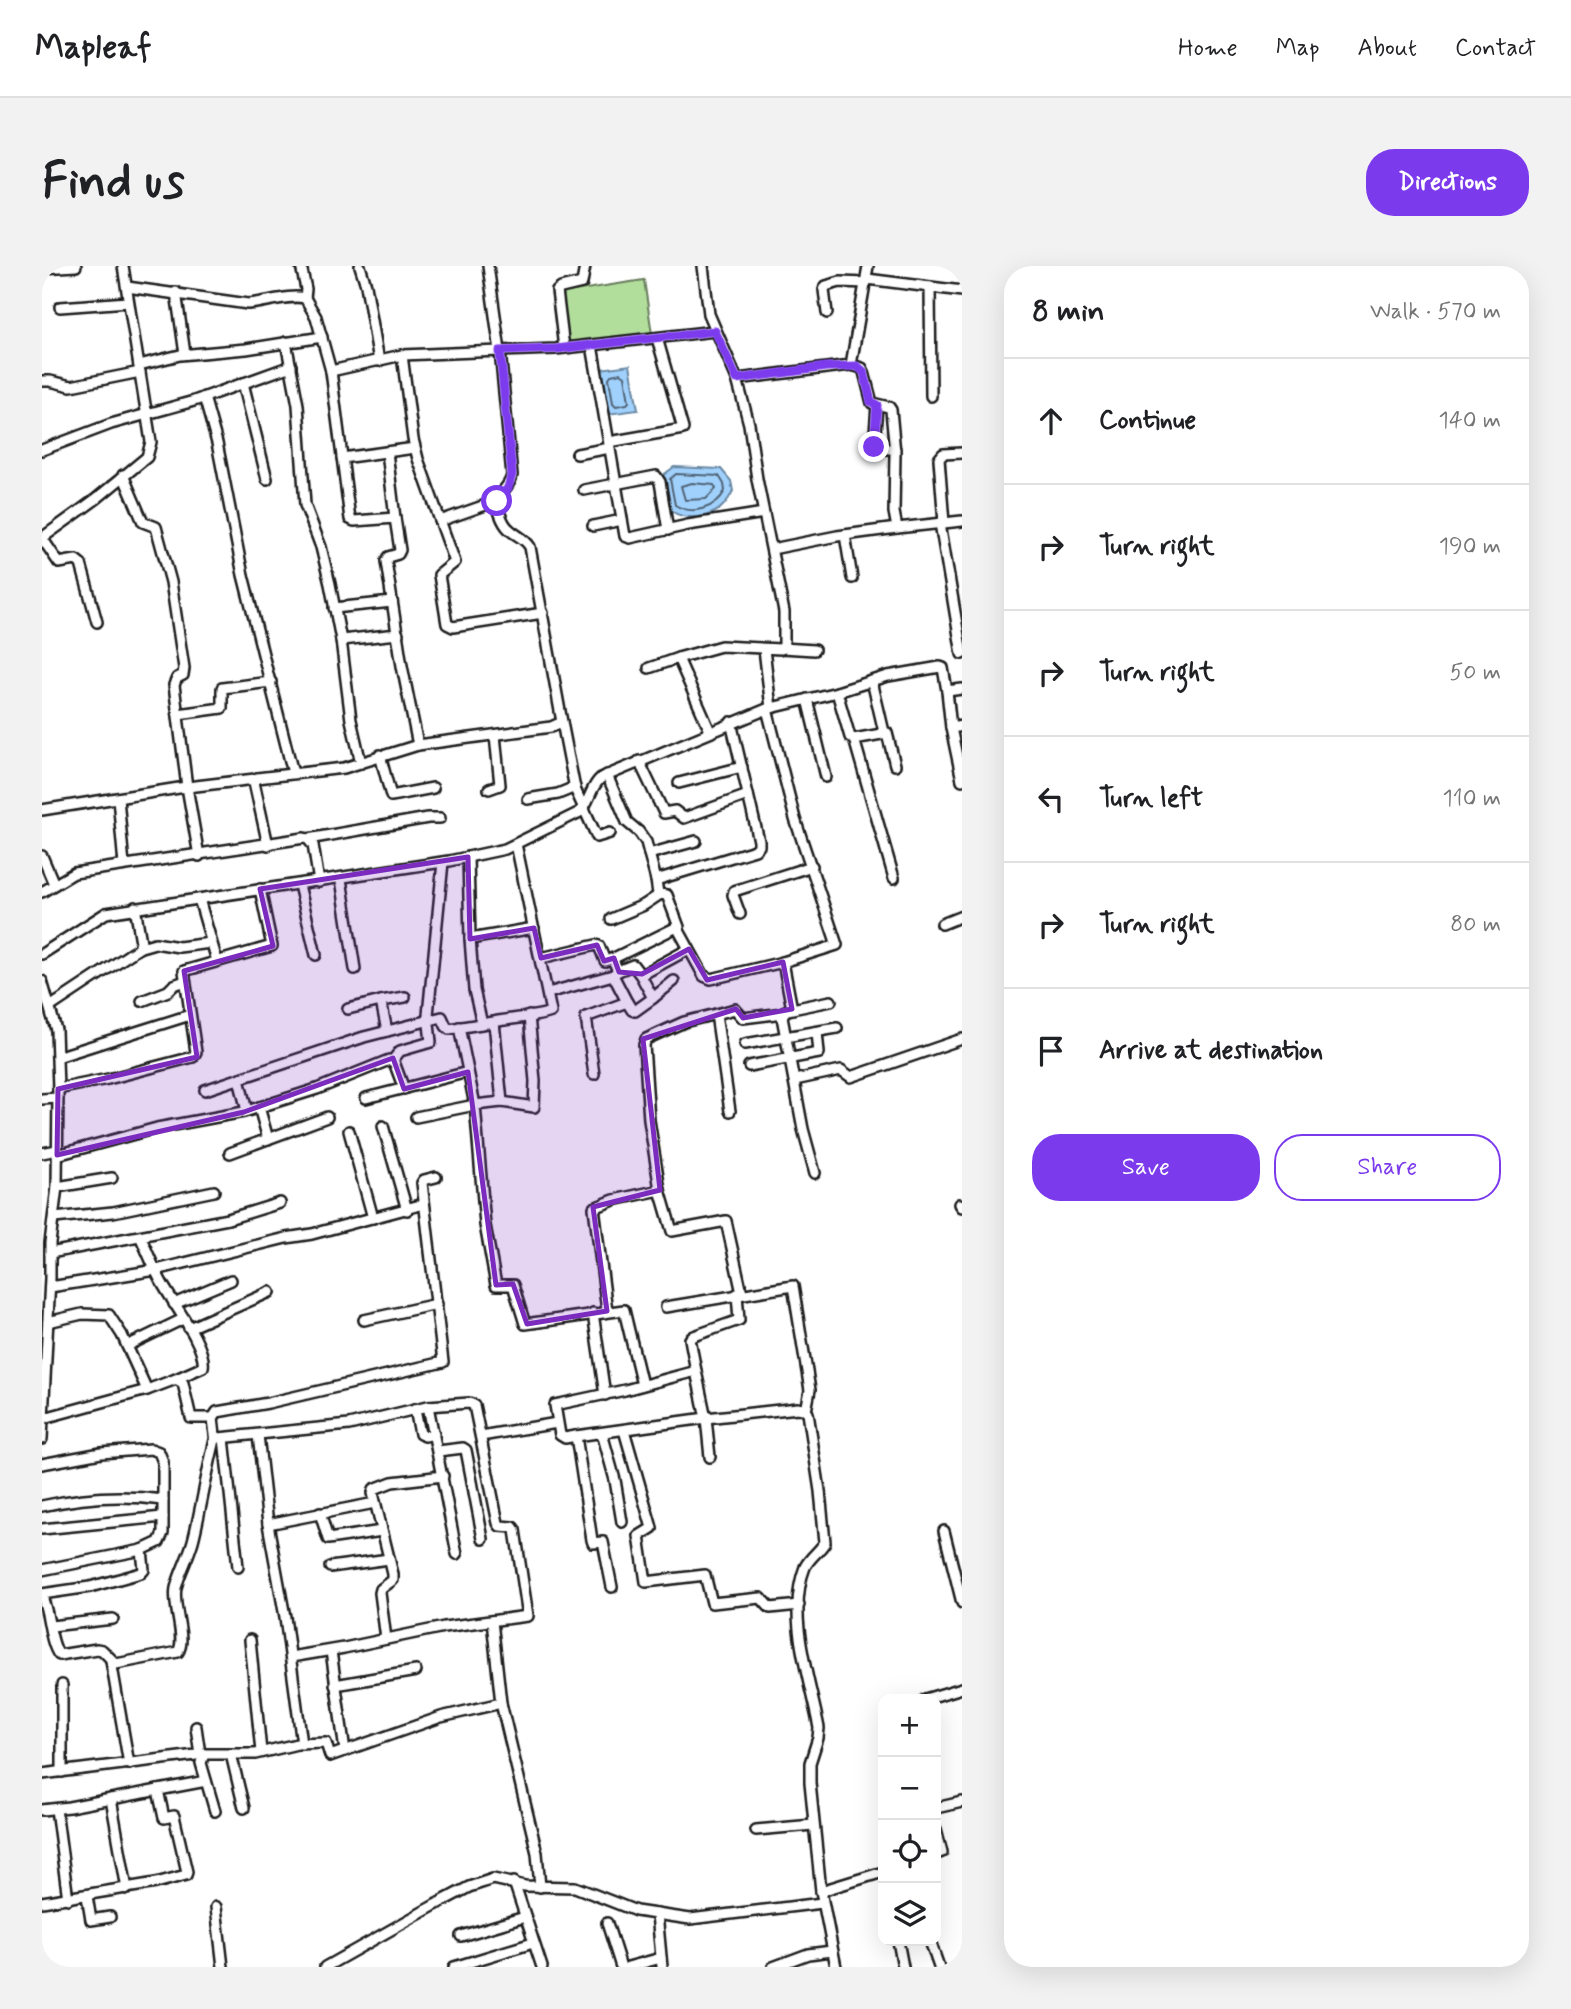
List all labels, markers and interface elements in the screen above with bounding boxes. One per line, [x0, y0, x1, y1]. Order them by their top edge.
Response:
text: Mapleaf [35, 26, 151, 70]
text: Home [1178, 33, 1238, 64]
text: Map [1276, 33, 1320, 64]
text: About [1358, 33, 1417, 64]
text: Contact [1455, 33, 1536, 64]
button: Directions [1366, 149, 1529, 216]
text: Find us [42, 150, 185, 215]
text: 8 min [1032, 292, 1105, 331]
text: Walk · 570 m [1370, 297, 1501, 327]
icon: ahead [1032, 402, 1070, 440]
text: Continue [1099, 404, 1196, 438]
text: 140 m [1438, 406, 1501, 436]
route end [858, 431, 889, 462]
route start [481, 485, 512, 516]
icon: right [1032, 528, 1070, 566]
text: Turn right [1099, 530, 1215, 564]
text: 190 m [1439, 532, 1501, 562]
icon: right [1032, 654, 1070, 692]
text: Turn right [1099, 656, 1215, 690]
text: 50 m [1450, 658, 1501, 688]
icon: left [1032, 780, 1070, 818]
text: Turn left [1099, 782, 1203, 816]
text: 110 m [1442, 784, 1501, 814]
icon: right [1032, 906, 1070, 944]
text: Turn right [1099, 908, 1215, 942]
text: 80 m [1450, 910, 1501, 940]
icon: arrive [1032, 1032, 1070, 1070]
text: Arrive at destination [1099, 1034, 1323, 1068]
button: Save [1032, 1134, 1260, 1201]
button: Share [1274, 1134, 1501, 1201]
map controls [878, 1694, 941, 1946]
button: + [878, 1694, 941, 1757]
button: − [878, 1757, 941, 1820]
button: locate [878, 1820, 941, 1883]
button: layers [878, 1883, 941, 1946]

